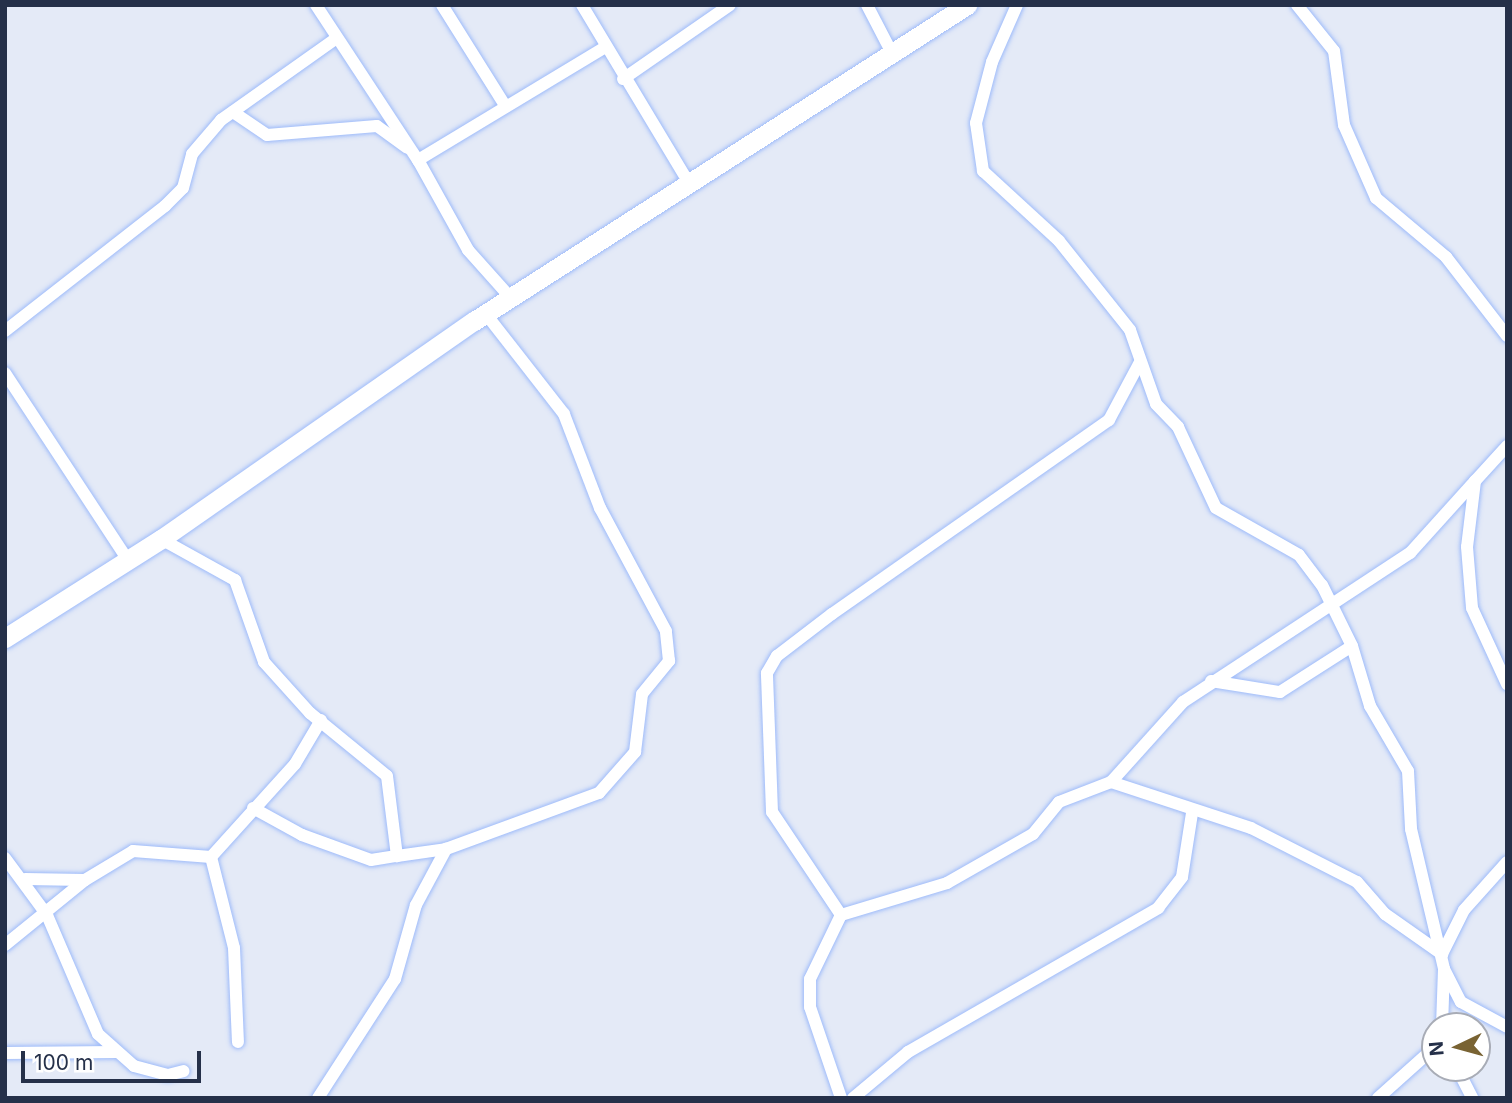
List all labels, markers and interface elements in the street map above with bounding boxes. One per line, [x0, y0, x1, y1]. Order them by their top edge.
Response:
north arrow [1421, 1012, 1491, 1082]
scale bar [24, 1036, 205, 1080]
text: N [1424, 1040, 1449, 1057]
text: 100 m [34, 1050, 93, 1075]

